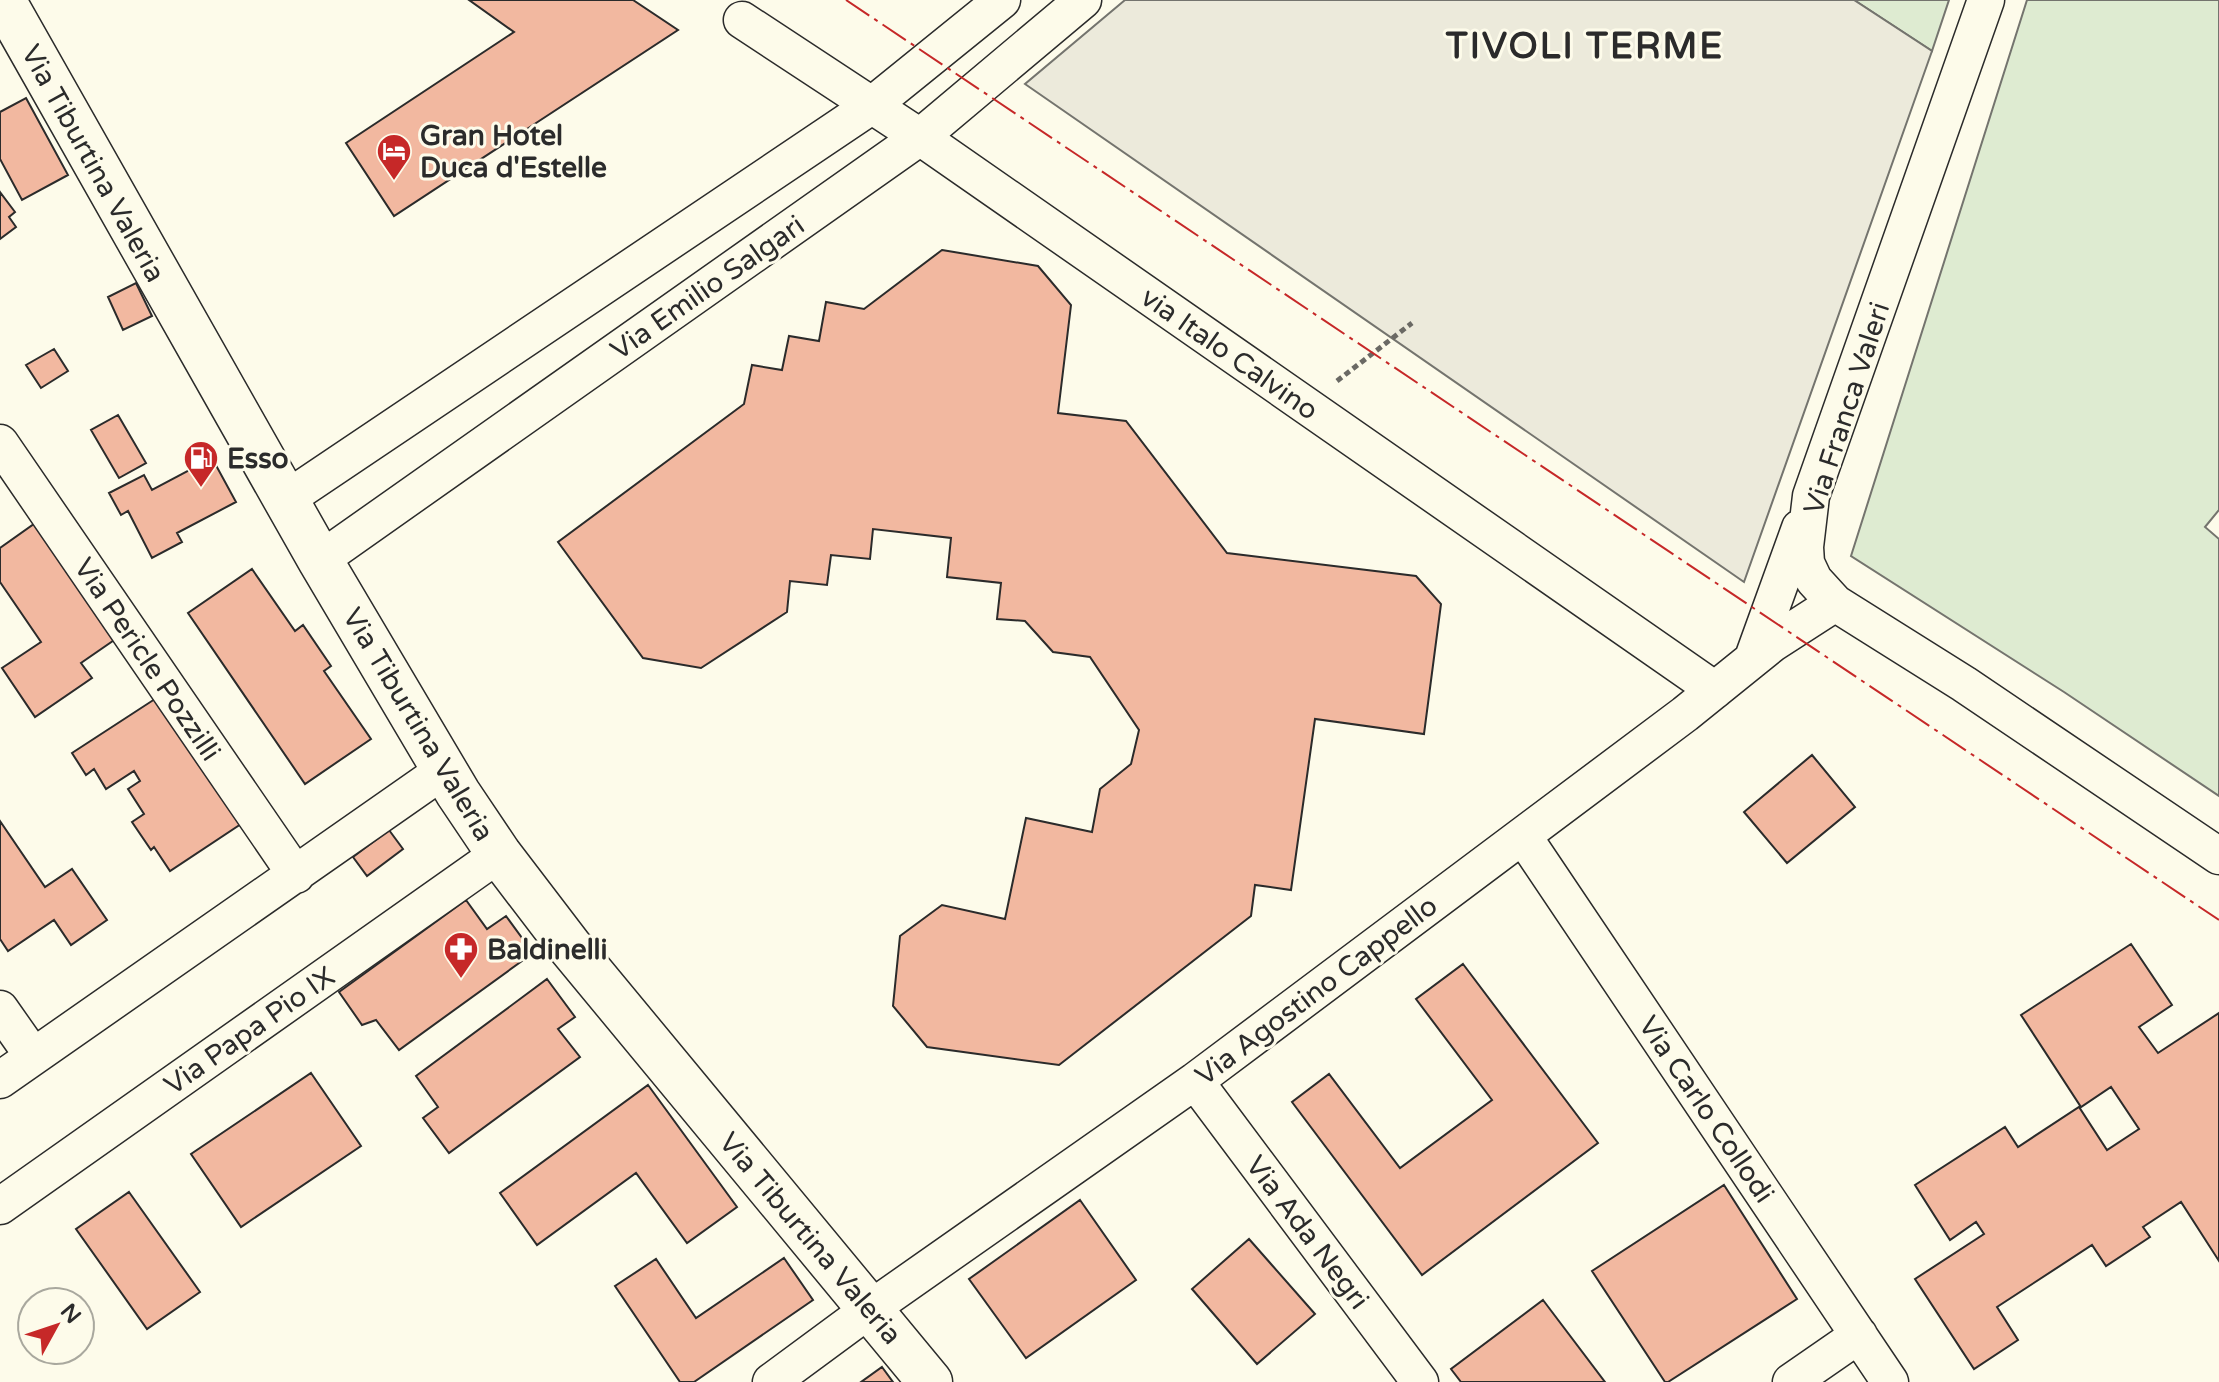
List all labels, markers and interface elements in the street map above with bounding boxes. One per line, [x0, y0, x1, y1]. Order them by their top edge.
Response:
district label: TIVOLI TERME [1445, 25, 1724, 68]
street label: Via Tiburtina Valeria [14, 39, 172, 288]
place label: Gran Hotel Duca d'Estelle [420, 119, 607, 185]
hotel icon: Gran Hotel Duca d'Estelle [375, 132, 413, 182]
street label: Via Emilio Salgari [604, 208, 811, 367]
street label: via Italo Calvino [1134, 280, 1324, 427]
street label: Via Franca Valeri [1797, 298, 1897, 519]
fuel station icon: Esso [182, 439, 220, 489]
place label: Esso [227, 442, 289, 476]
street label: Via Pericle Pozzilli [67, 552, 228, 767]
street label: Via Tiburtina Valeria [335, 602, 501, 847]
street label: Via Agostino Cappello [1189, 889, 1444, 1093]
pharmacy icon: Baldinelli [442, 930, 480, 980]
place label: Baldinelli [487, 933, 608, 967]
street label: Via Papa Pio IX [158, 959, 341, 1102]
street label: Via Carlo Collodi [1631, 1010, 1781, 1209]
street label: Via Tiburtina Valeria [712, 1126, 909, 1351]
street label: Via Ada Negri [1238, 1149, 1376, 1316]
north arrow [16, 1286, 96, 1366]
text: N [55, 1299, 86, 1329]

